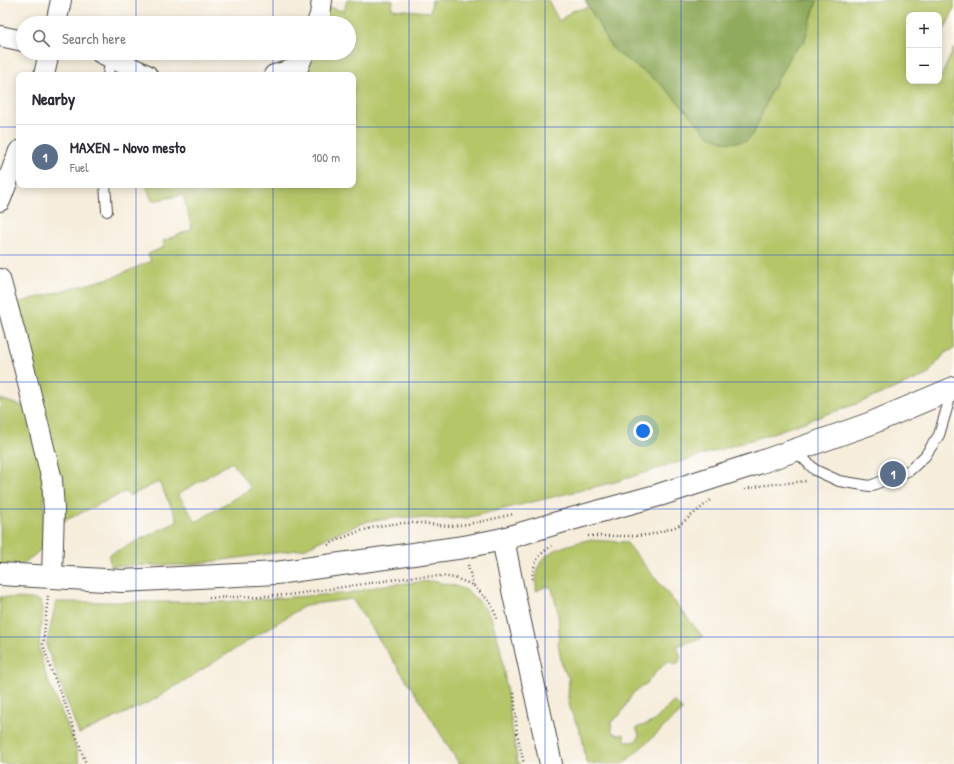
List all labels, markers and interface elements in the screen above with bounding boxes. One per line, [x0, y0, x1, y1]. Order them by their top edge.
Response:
map controls [906, 12, 942, 84]
button: + [906, 12, 942, 48]
search box [16, 16, 356, 60]
icon: search [30, 27, 52, 49]
text: Search here [62, 28, 126, 49]
button: − [906, 48, 942, 84]
text: Nearby [32, 87, 75, 110]
text: MAXEN - Novo mesto [70, 137, 186, 158]
text: 1 [43, 148, 47, 166]
text: 100 m [312, 148, 340, 166]
text: Fuel [70, 158, 89, 176]
your location [633, 421, 653, 441]
pin: 1 [880, 459, 906, 489]

